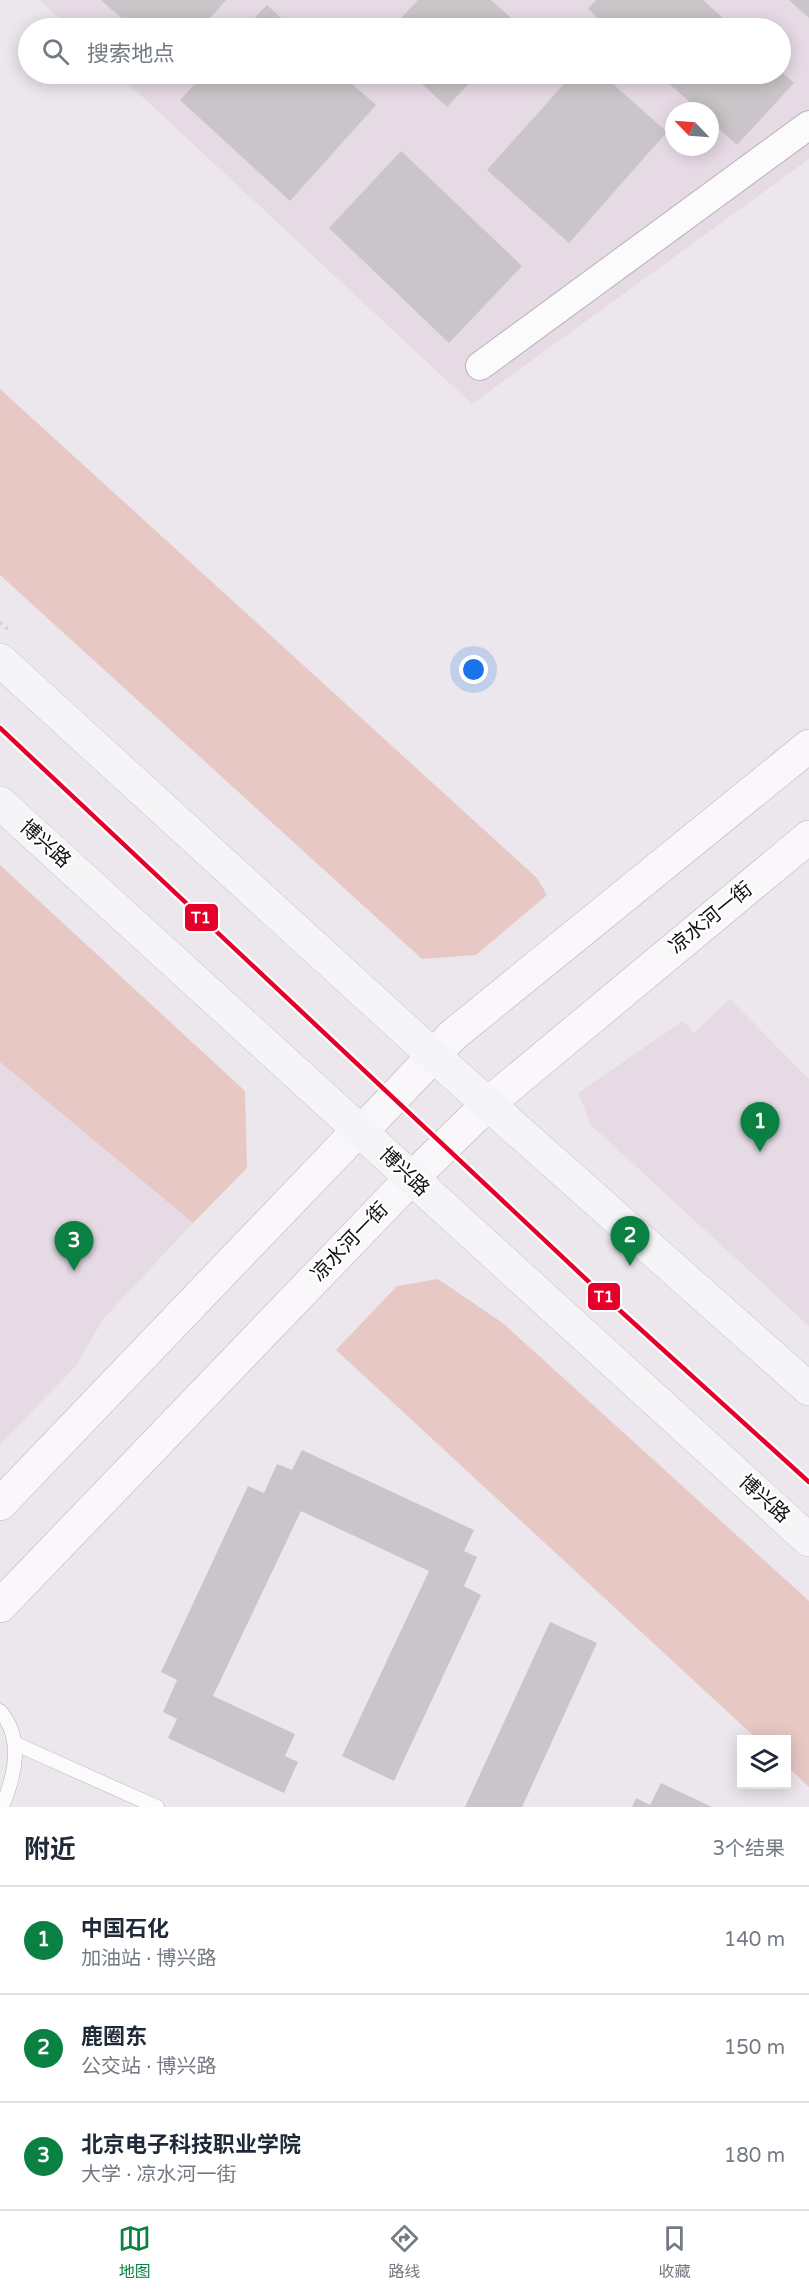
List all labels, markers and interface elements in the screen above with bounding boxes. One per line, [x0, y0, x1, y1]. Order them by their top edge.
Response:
search box [18, 18, 791, 84]
icon: search [39, 35, 72, 68]
text: 搜索地点 [87, 41, 175, 67]
north arrow [665, 102, 719, 156]
your location [459, 655, 488, 684]
street label: 博兴路 [15, 815, 75, 873]
street label: 凉水河一街 [665, 877, 757, 959]
line badge: T1 [184, 903, 219, 932]
text: T1 [190, 908, 211, 928]
pin: 1 [740, 1102, 780, 1152]
street label: 博兴路 [374, 1143, 434, 1201]
street label: 凉水河一街 [307, 1198, 393, 1286]
pin: 2 [610, 1216, 650, 1266]
pin: 3 [54, 1222, 94, 1271]
line badge: T1 [587, 1282, 621, 1311]
text: T1 [593, 1287, 614, 1307]
street label: 博兴路 [734, 1470, 794, 1528]
map controls [737, 1735, 791, 1789]
button: layers [737, 1735, 791, 1789]
text: 附近 [24, 1834, 76, 1865]
text: 3个结果 [712, 1837, 785, 1861]
text: 中国石化 [81, 1916, 169, 1942]
text: 1 [37, 1928, 50, 1952]
text: 140 m [724, 1928, 785, 1952]
text: 加油站 · 博兴路 [81, 1947, 217, 1971]
text: 鹿圈东 [81, 2024, 147, 2050]
text: 2 [37, 2036, 50, 2060]
text: 150 m [724, 2036, 785, 2060]
text: 公交站 · 博兴路 [81, 2055, 217, 2079]
text: 北京电子科技职业学院 [81, 2132, 301, 2158]
text: 3 [37, 2144, 50, 2168]
text: 180 m [724, 2144, 785, 2168]
text: 大学 · 凉水河一街 [81, 2163, 237, 2187]
tab: 地图 [118, 2222, 151, 2282]
tab: 路线 [388, 2222, 421, 2282]
tab: 收藏 [658, 2222, 691, 2282]

